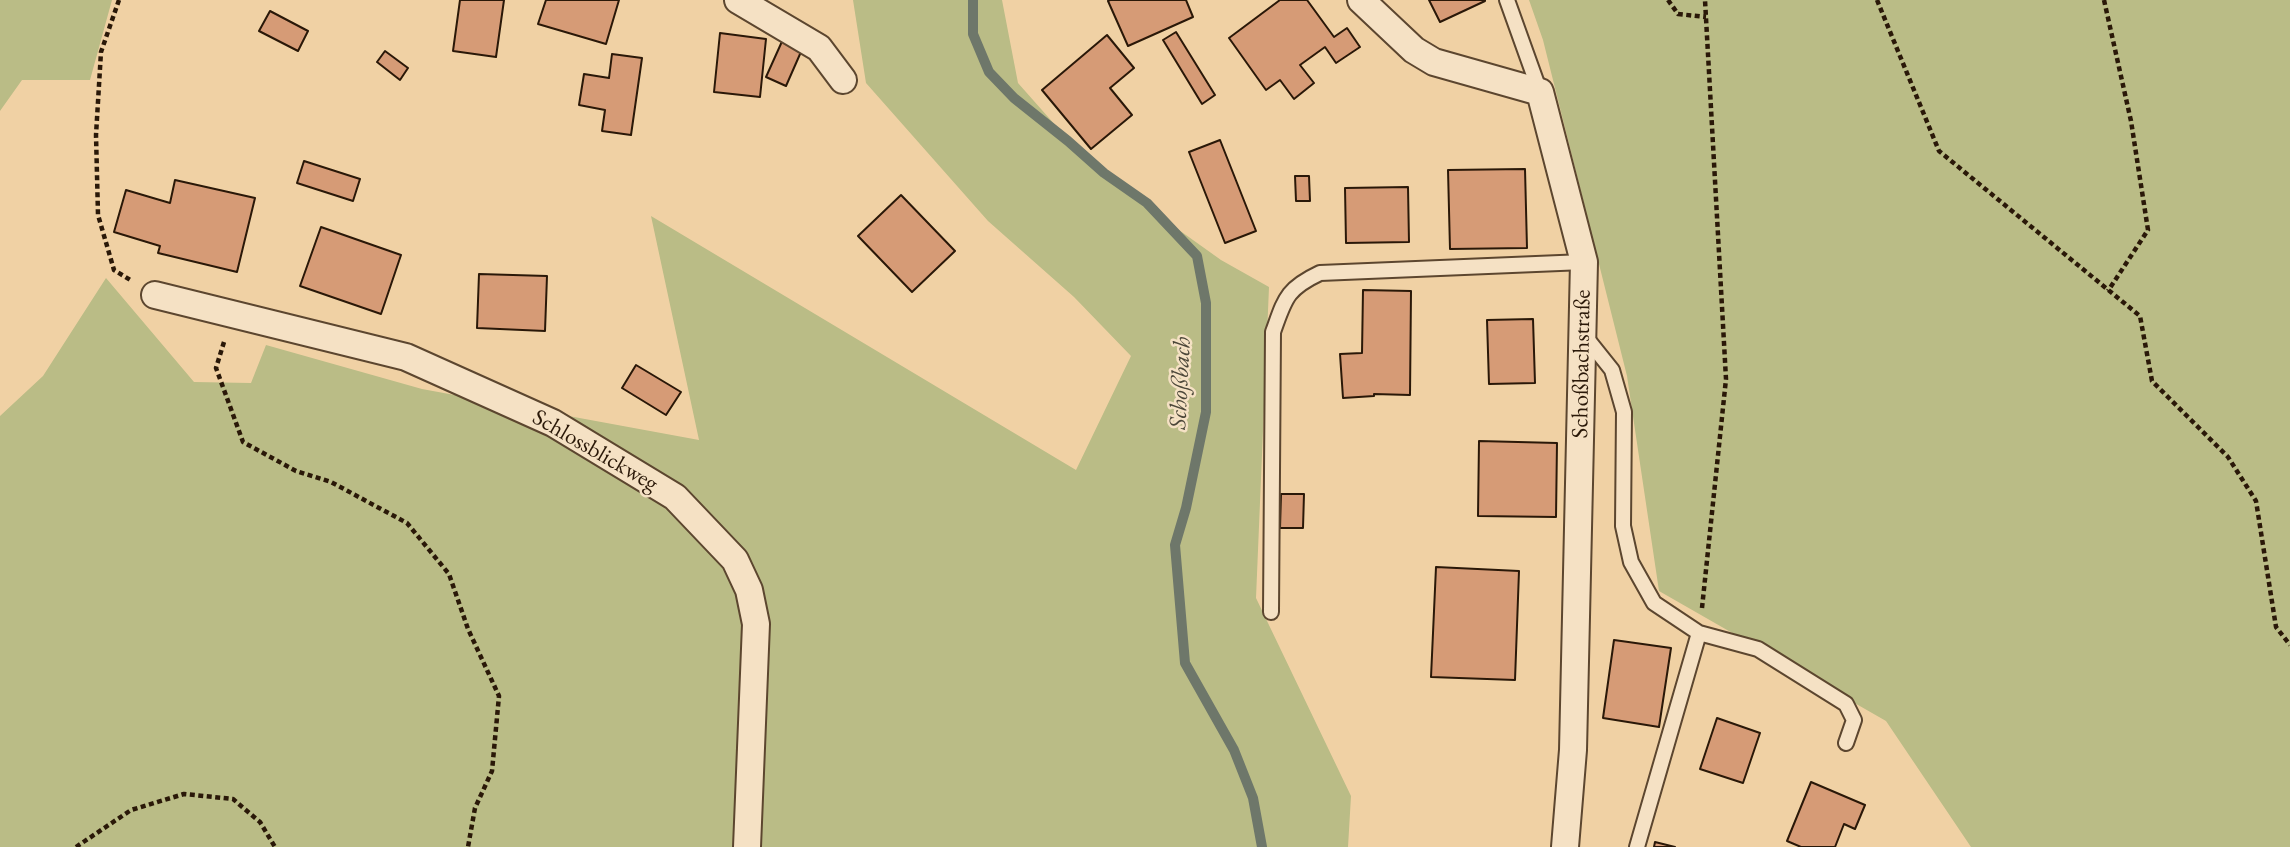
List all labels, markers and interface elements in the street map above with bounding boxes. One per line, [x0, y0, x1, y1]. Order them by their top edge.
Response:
street label: Schoßbachstraße [1567, 289, 1597, 439]
water label: Schoßbach [1164, 336, 1198, 430]
street label: Schlossblickweg [527, 404, 663, 498]

